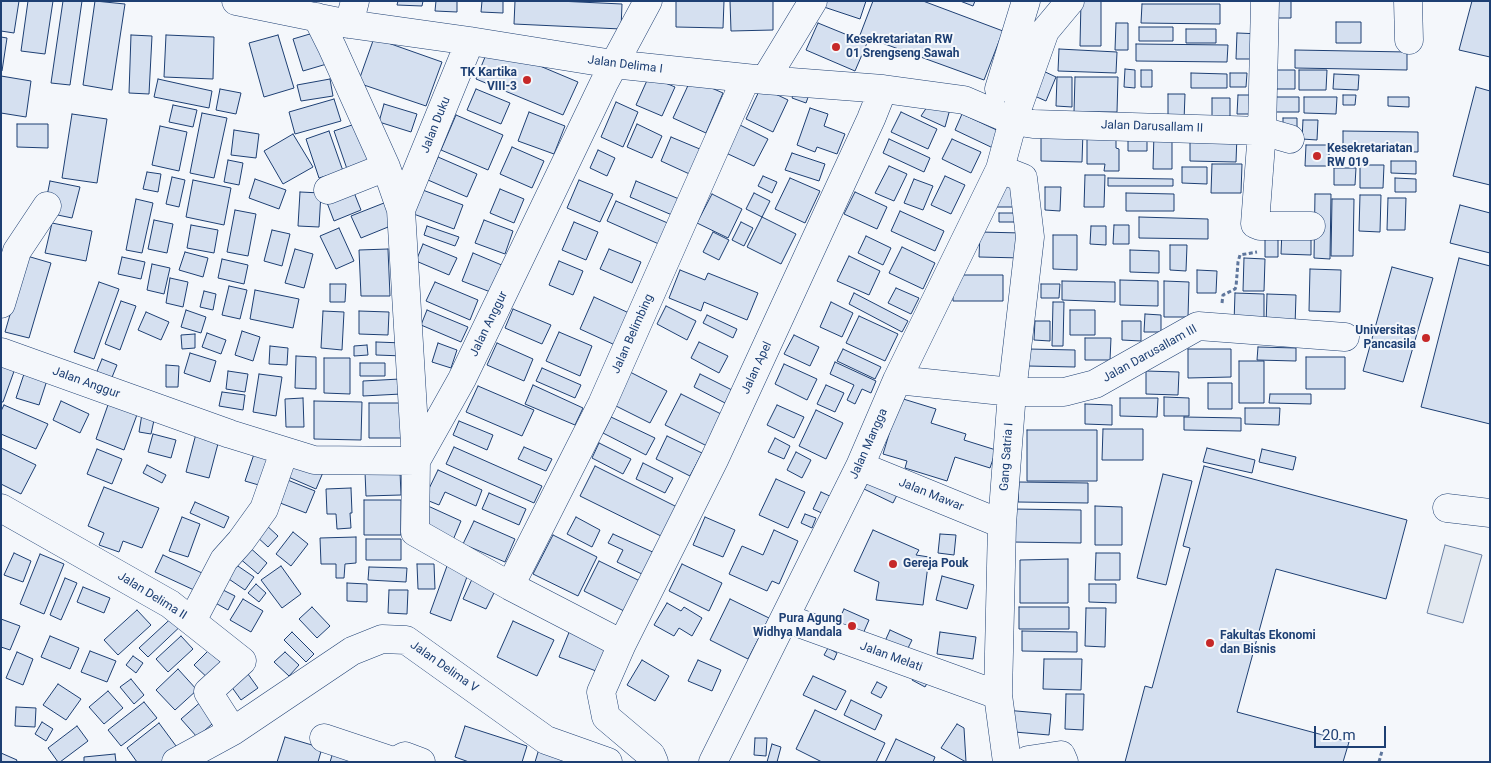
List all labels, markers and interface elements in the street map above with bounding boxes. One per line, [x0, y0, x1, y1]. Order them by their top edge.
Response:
place label: Kesekretariatan RW 01 Srengseng Sawah [846, 33, 959, 61]
marker: Kesekretariatan RW 01 Srengseng Sawah [830, 41, 842, 53]
street label: Jalan Delima I [587, 53, 663, 77]
place label: TK Kartika VIII-3 [460, 66, 517, 94]
marker: TK Kartika VIII-3 [521, 74, 533, 86]
street label: Jalan Duku [418, 95, 454, 155]
street label: Jalan Darusallam II [1101, 118, 1203, 136]
place label: Kesekretariatan RW 019 [1327, 142, 1412, 170]
marker: Kesekretariatan RW 019 [1311, 150, 1323, 162]
street label: Jalan Anggur [467, 289, 511, 359]
street label: Jalan Belimbing [609, 292, 657, 376]
street label: Jalan Darusallam III [1100, 322, 1200, 386]
place label: Universitas Pancasila [1355, 324, 1416, 352]
marker: Universitas Pancasila [1420, 332, 1432, 344]
street label: Jalan Apel [739, 340, 775, 396]
street label: Jalan Anggur [50, 364, 122, 402]
street label: Jalan Mangga [847, 406, 891, 482]
street label: Gang Satria I [997, 422, 1017, 492]
street label: Jalan Mawar [896, 475, 966, 515]
place label: Gereja Pouk [903, 557, 969, 571]
marker: Gereja Pouk [887, 558, 899, 570]
street label: Jalan Delima II [115, 569, 189, 623]
place label: Pura Agung Widhya Mandala [753, 612, 842, 640]
marker: Pura Agung Widhya Mandala [846, 620, 858, 632]
place label: Fakultas Ekonomi dan Bisnis [1220, 629, 1316, 657]
marker: Fakultas Ekonomi dan Bisnis [1204, 637, 1216, 649]
street label: Jalan Delima V [407, 638, 481, 696]
street label: Jalan Melati [858, 639, 924, 675]
scale bar [1316, 716, 1388, 748]
text: 20 m [1322, 726, 1356, 744]

